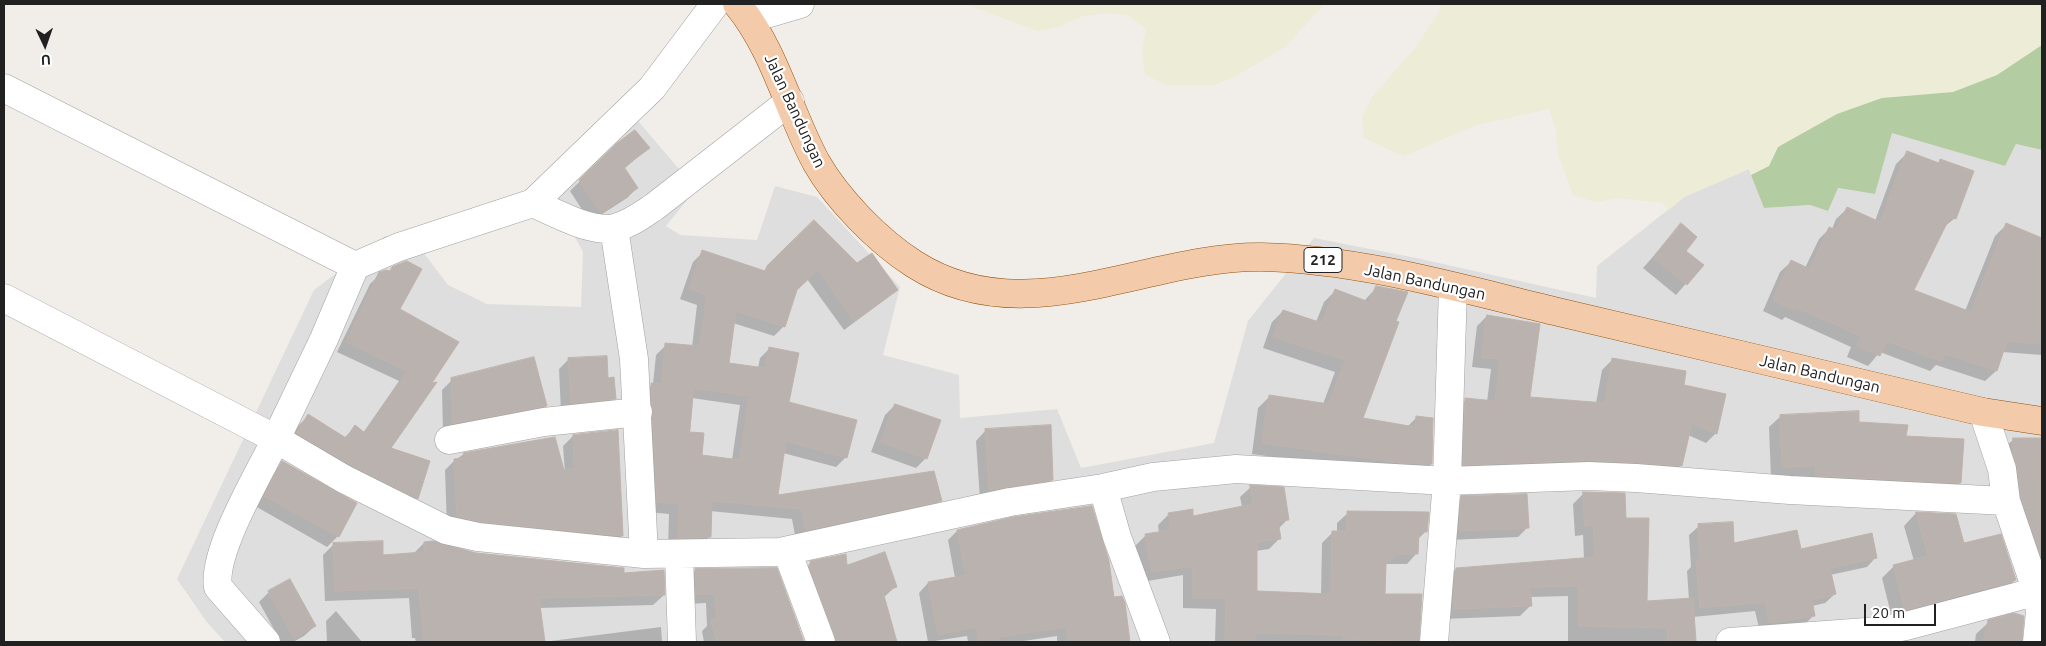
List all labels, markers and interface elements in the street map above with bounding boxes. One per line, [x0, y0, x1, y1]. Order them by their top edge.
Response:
north arrow [20, 20, 70, 70]
street label: Jalan Bandungan [760, 51, 830, 171]
text: U [40, 52, 51, 68]
road number: 212 [1304, 248, 1342, 272]
street label: Jalan Bandungan [1363, 260, 1487, 304]
street label: Jalan Bandungan [1758, 351, 1882, 397]
scale bar [1866, 594, 1938, 626]
text: 20 m [1872, 604, 1905, 621]

